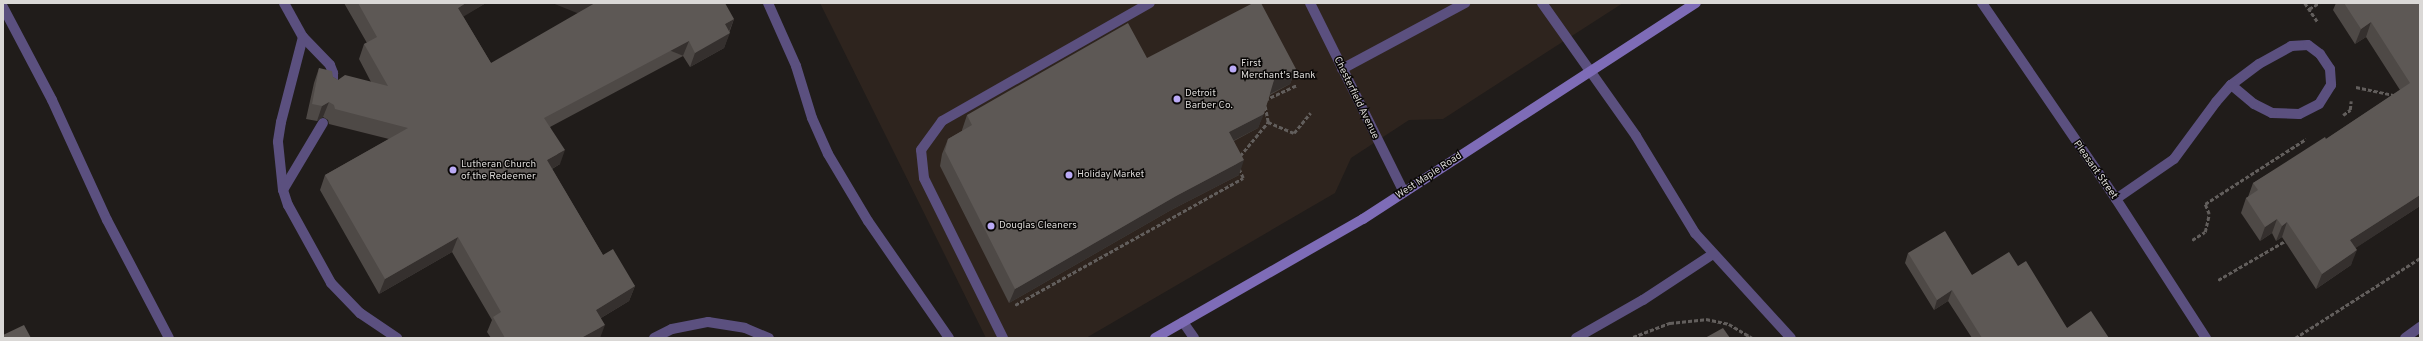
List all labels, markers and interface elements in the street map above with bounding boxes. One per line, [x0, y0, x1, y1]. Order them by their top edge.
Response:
street label: Chesterfield Avenue [1331, 55, 1381, 141]
place label: First Merchant's Bank [1241, 57, 1316, 80]
marker: First Merchant's Bank [1228, 64, 1238, 74]
place label: Detroit Barber Co. [1185, 87, 1233, 110]
marker: Detroit Barber Co. [1172, 94, 1182, 104]
street label: Pleasant Street [2070, 138, 2120, 202]
street label: West Maple Road [1394, 150, 1464, 202]
place label: Lutheran Church of the Redeemer [461, 158, 536, 182]
marker: Lutheran Church of the Redeemer [448, 165, 458, 175]
place label: Holiday Market [1077, 169, 1144, 181]
marker: Holiday Market [1064, 170, 1074, 180]
place label: Douglas Cleaners [999, 220, 1077, 232]
marker: Douglas Cleaners [986, 221, 996, 231]

